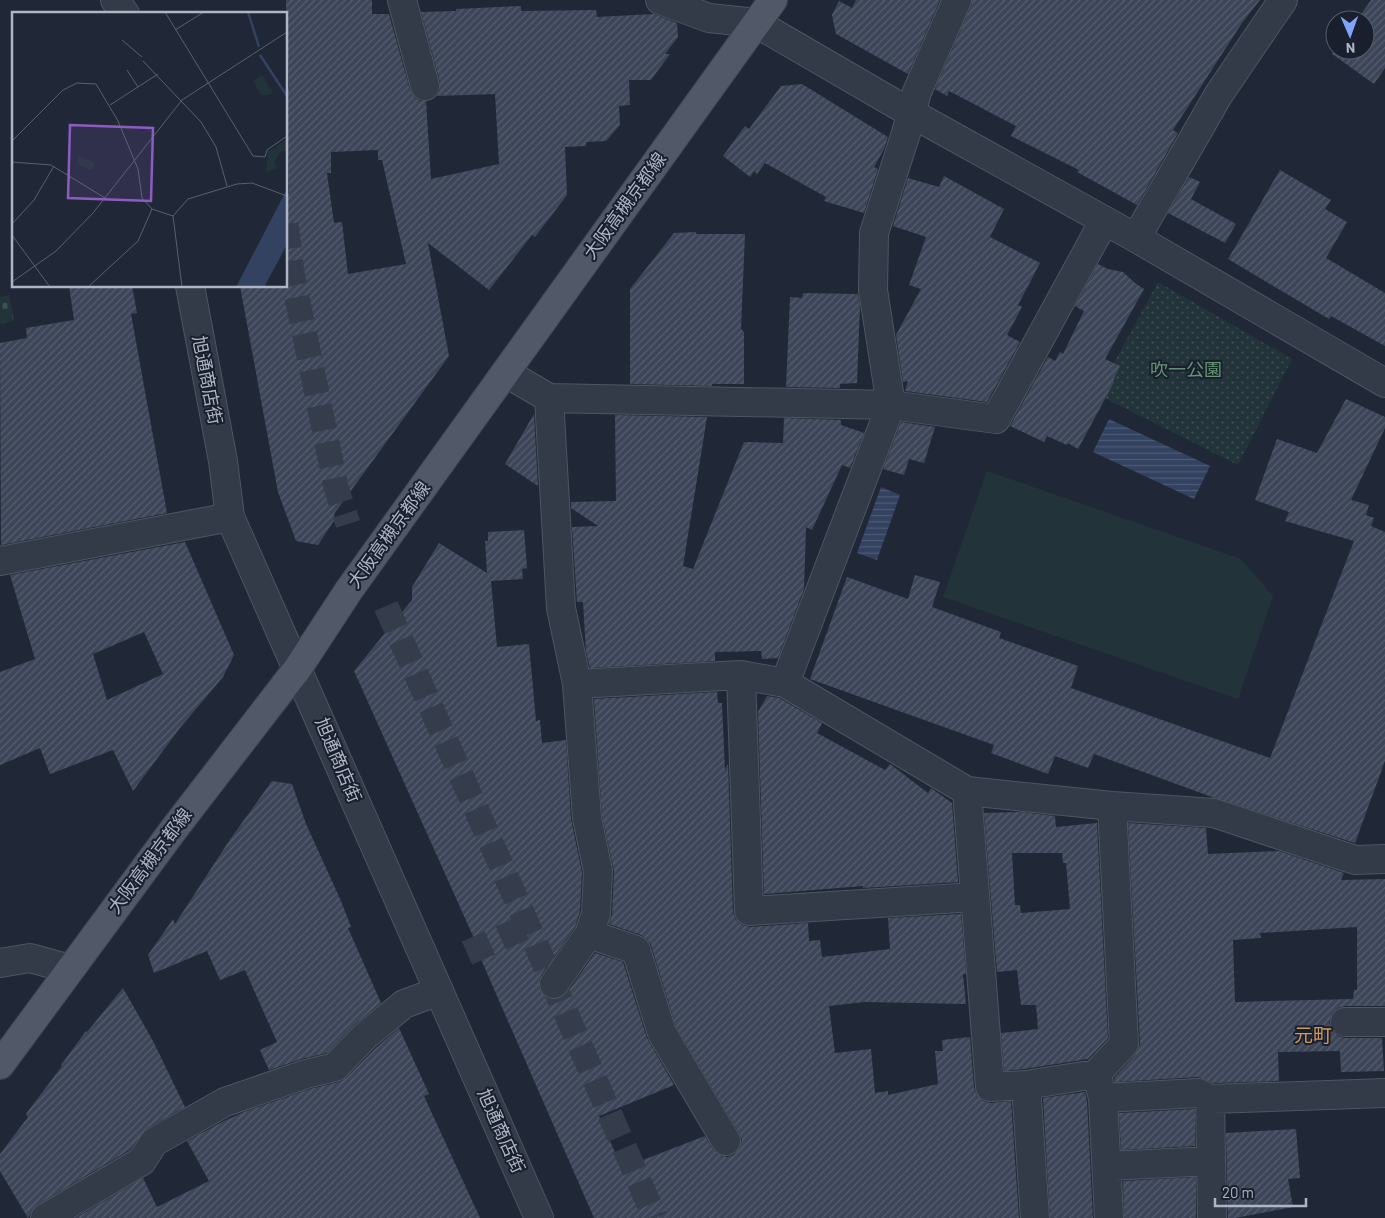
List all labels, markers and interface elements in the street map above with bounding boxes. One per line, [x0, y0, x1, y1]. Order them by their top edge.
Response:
north arrow [1325, 10, 1375, 60]
inset map [12, 12, 288, 288]
text: N [1346, 40, 1355, 57]
street label: 大阪高槻京都線 [578, 148, 670, 263]
street label: 旭通商店街 [189, 334, 227, 426]
park label: 吹一公園 [1150, 358, 1222, 380]
street label: 大阪高槻京都線 [342, 477, 434, 592]
street label: 旭通商店街 [311, 714, 367, 805]
street label: 大阪高槻京都線 [103, 803, 196, 917]
district label: 元町 [1294, 1023, 1332, 1046]
street label: 旭通商店街 [474, 1085, 530, 1176]
scale bar [1215, 1176, 1306, 1208]
text: 20 m [1222, 1183, 1254, 1201]

